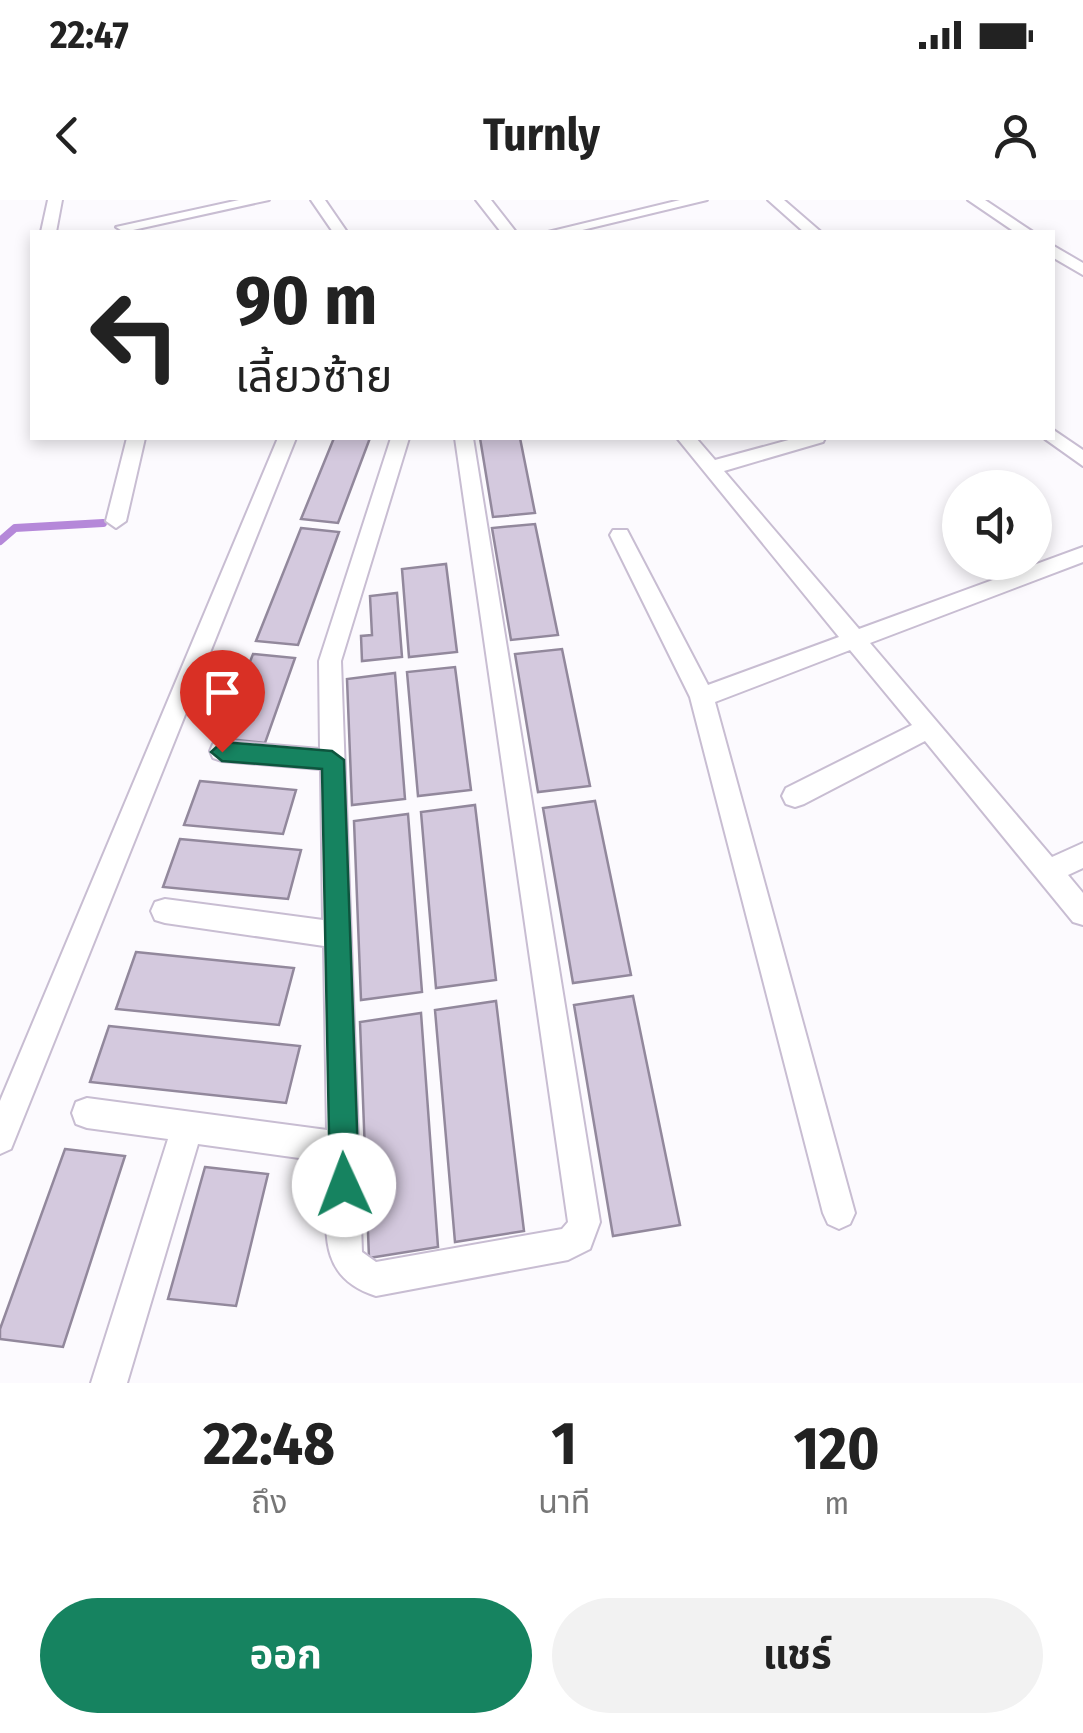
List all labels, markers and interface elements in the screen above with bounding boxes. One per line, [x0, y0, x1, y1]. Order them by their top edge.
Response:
text: 22:47 [50, 12, 129, 58]
icon: back [40, 108, 95, 163]
text: Turnly [483, 108, 600, 162]
icon: person [988, 108, 1043, 163]
text: 90 m [235, 259, 377, 343]
icon: left [70, 270, 200, 400]
text: เลี้ยวซ้าย [235, 350, 392, 404]
map controls [942, 470, 1052, 580]
button: sound [942, 470, 1052, 580]
pin [180, 650, 265, 753]
icon: arrive [195, 665, 250, 720]
position arrow [292, 1133, 396, 1237]
text: 22:48 [203, 1408, 335, 1480]
text: 1 [552, 1408, 577, 1480]
text: 120 [794, 1413, 880, 1485]
text: ถึง [251, 1483, 287, 1521]
text: นาที [538, 1483, 590, 1521]
text: m [824, 1484, 849, 1522]
button: ออก [40, 1598, 532, 1713]
button: แชร์ [552, 1598, 1043, 1713]

